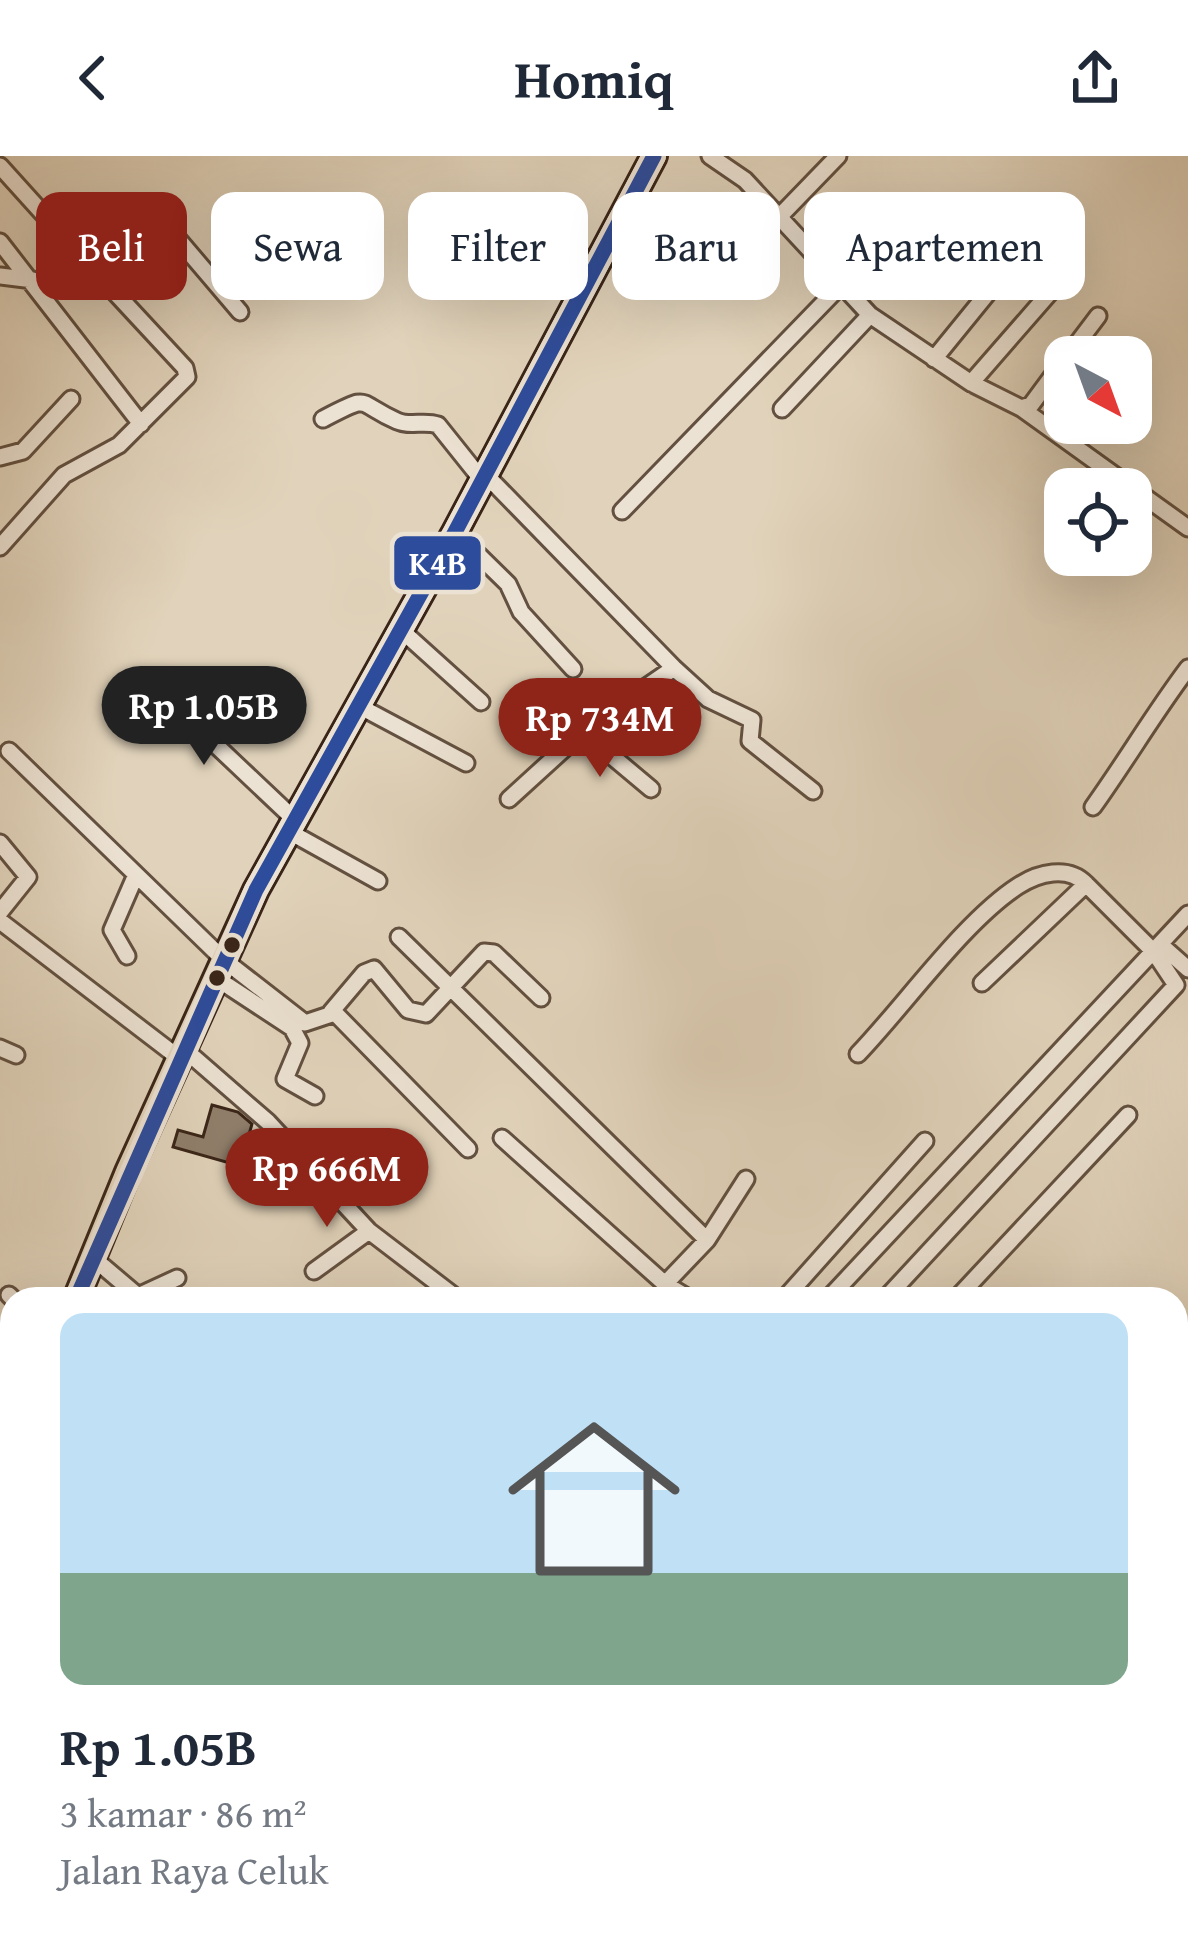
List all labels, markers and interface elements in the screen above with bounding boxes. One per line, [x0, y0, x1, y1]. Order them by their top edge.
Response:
text: Homiq [514, 39, 674, 118]
icon: back [60, 45, 126, 111]
icon: share [1062, 45, 1128, 111]
chip: Beli [36, 192, 187, 300]
chip: Sewa [211, 192, 384, 300]
chip: Filter [408, 192, 588, 300]
chip: Baru [612, 192, 780, 300]
chip: Apartemen [804, 192, 1085, 300]
north arrow [1044, 336, 1152, 444]
map controls [1044, 336, 1152, 576]
button: locate [1044, 468, 1152, 576]
line badge: K4B [392, 534, 483, 592]
text: K4B [409, 539, 467, 587]
pin: Rp 1.05B [80, 666, 328, 768]
text: Rp 1.05B [129, 676, 279, 733]
pin: Rp 734M [489, 678, 711, 780]
text: Rp 734M [525, 688, 675, 745]
unlabelled marker [221, 934, 243, 956]
unlabelled marker [206, 967, 228, 989]
pin: Rp 666M [216, 1128, 438, 1230]
text: Rp 666M [252, 1138, 402, 1195]
icon: home [486, 1391, 702, 1607]
text: Rp 1.05B [60, 1709, 257, 1784]
text: 3 kamar · 86 m² [60, 1784, 307, 1841]
text: Jalan Raya Celuk [60, 1841, 329, 1898]

